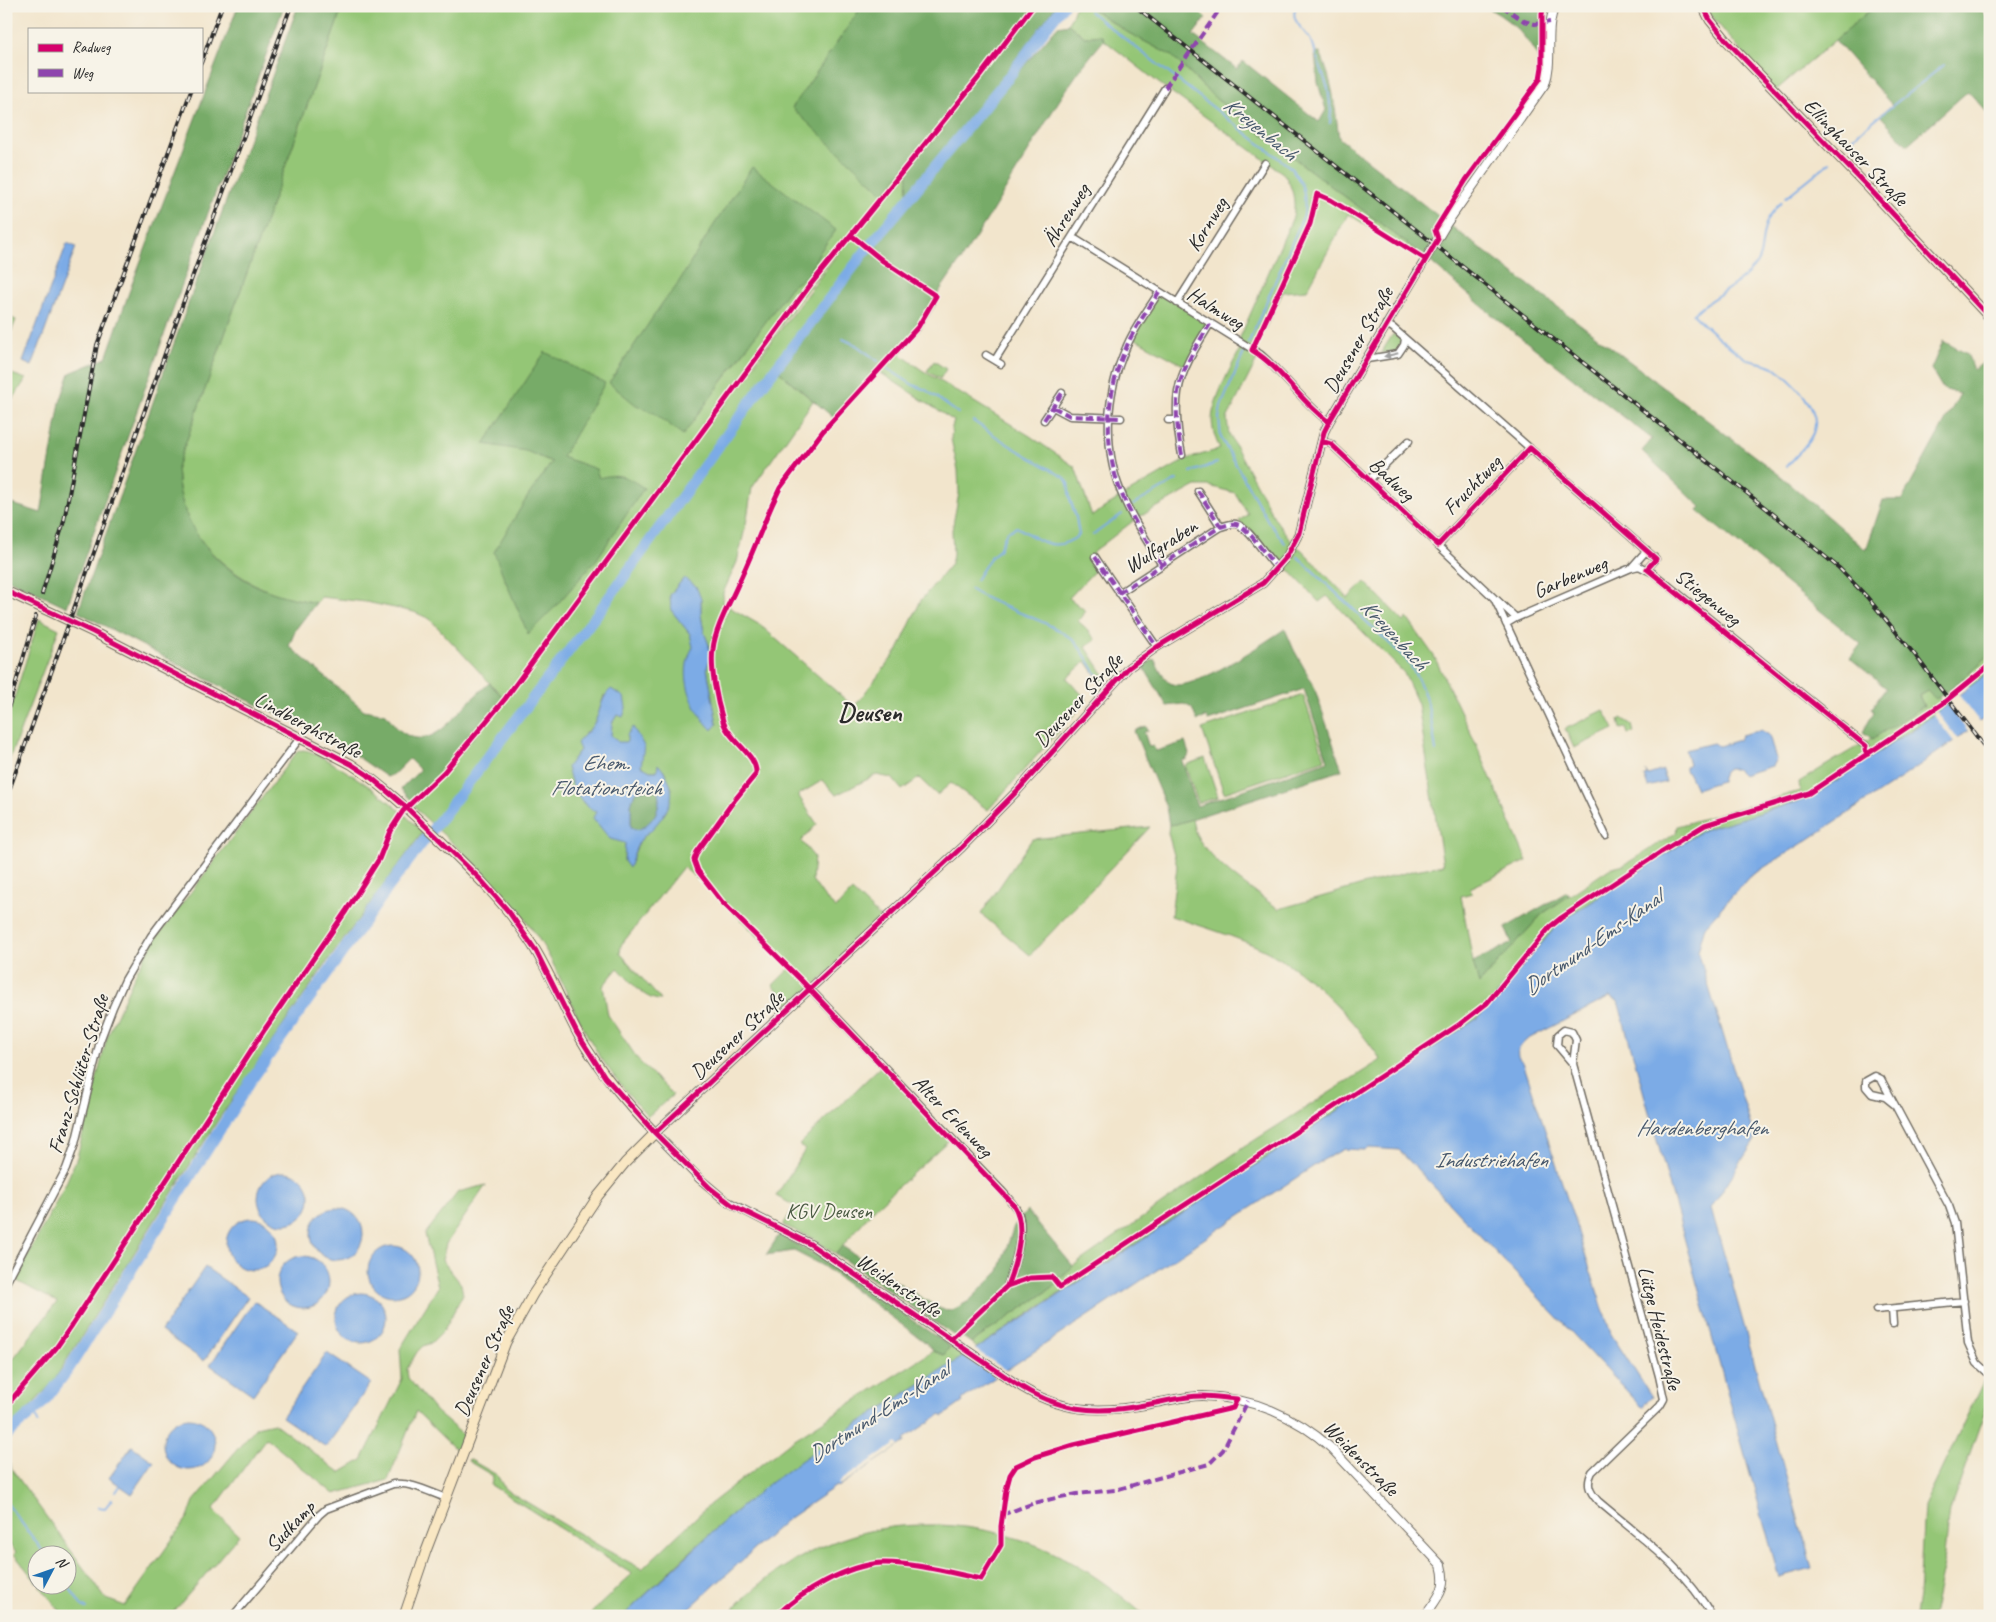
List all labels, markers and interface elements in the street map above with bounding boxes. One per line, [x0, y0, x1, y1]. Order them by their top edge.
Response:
legend [28, 28, 202, 92]
text: Radweg [72, 38, 112, 57]
text: Weg [72, 64, 94, 83]
water label: Kreyenbach [1218, 91, 1304, 168]
street label: Ellinghauser Straße [1798, 93, 1915, 213]
street label: Ährenweg [1037, 177, 1096, 251]
street label: Kornweg [1180, 191, 1234, 256]
street label: Halmweg [1183, 280, 1251, 336]
street label: Deusener Straße [1317, 280, 1400, 398]
one-way arrow [1383, 351, 1398, 359]
street label: Fruchtweg [1437, 448, 1508, 521]
street label: Badweg [1364, 451, 1422, 508]
street label: Wulfgraben [1120, 512, 1204, 579]
street label: Garbenweg [1529, 549, 1612, 604]
street label: Stiegenweg [1670, 563, 1747, 632]
water label: Kreyenbach [1354, 593, 1436, 677]
street label: Deusener Straße [1028, 646, 1129, 752]
street label: Lindberghstraße [250, 686, 368, 765]
district label: Deusen [838, 696, 903, 729]
water label: Ehem. Flotationsteich [551, 749, 663, 802]
water label: Dortmund-Ems-Kanal [1518, 880, 1673, 1001]
street label: Deusener Straße [685, 984, 791, 1085]
street label: Franz-Schlüter-Straße [41, 989, 115, 1157]
street label: Alter Erlenweg [907, 1069, 1000, 1164]
water label: Hardenberghafen [1636, 1114, 1770, 1142]
water label: Industriehafen [1435, 1146, 1549, 1174]
park label: KGV Deusen [786, 1198, 873, 1224]
street label: Weidenstraße [852, 1247, 948, 1324]
street label: Lütge Heidestraße [1632, 1264, 1688, 1394]
street label: Deusener Straße [448, 1300, 521, 1420]
water label: Dortmund-Ems-Kanal [803, 1353, 961, 1469]
street label: Weidenstraße [1318, 1415, 1406, 1503]
street label: Sudkamp [259, 1494, 321, 1557]
north arrow [28, 1544, 78, 1594]
text: N [52, 1553, 72, 1572]

